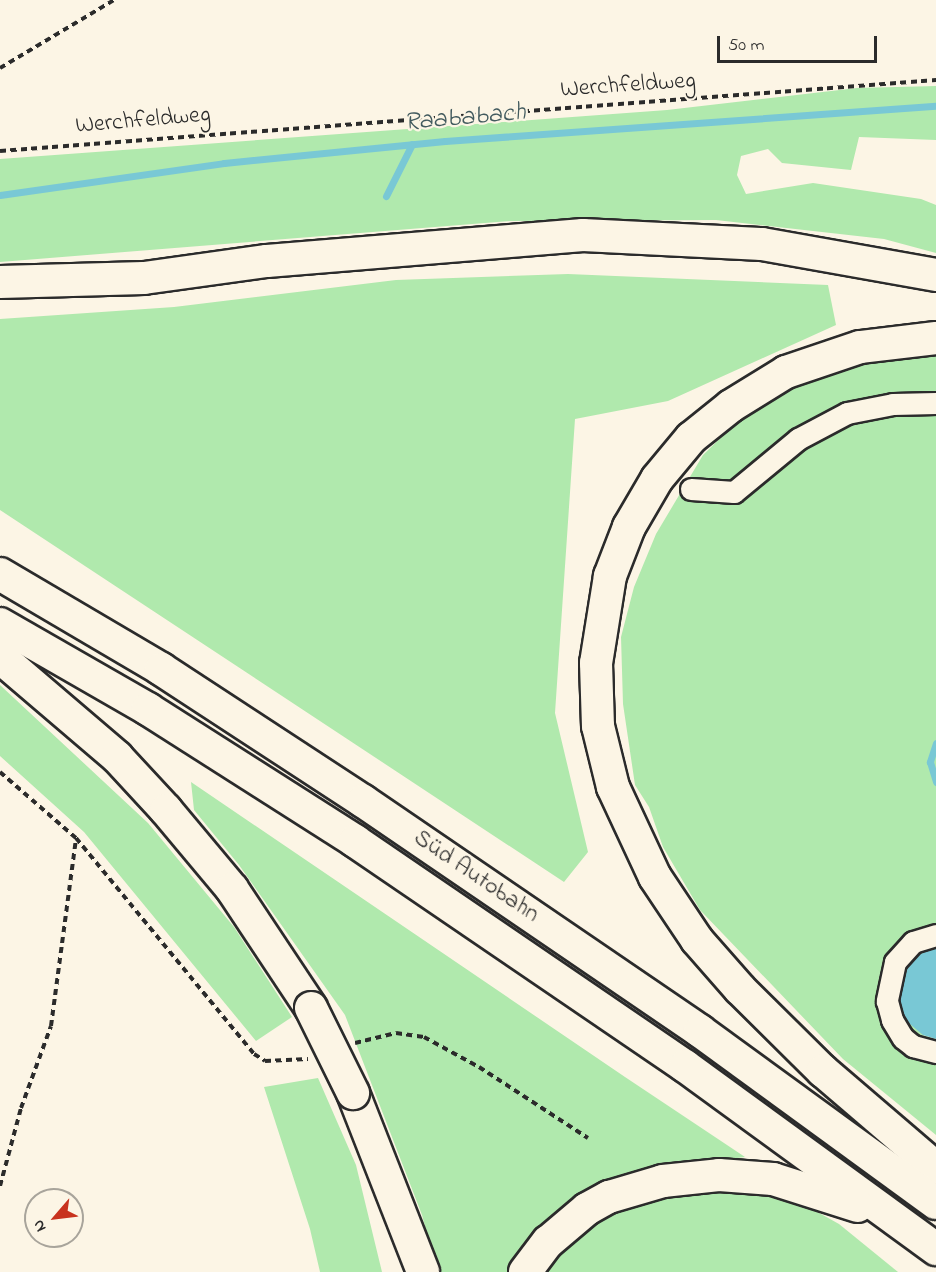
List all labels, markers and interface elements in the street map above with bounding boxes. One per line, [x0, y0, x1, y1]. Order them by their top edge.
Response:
scale bar [720, 24, 880, 62]
text: 50 m [728, 33, 765, 59]
street label: Werchfeldweg [559, 67, 697, 105]
water label: Raababach [403, 98, 527, 140]
street label: Werchfeldweg [74, 101, 212, 141]
street label: Süd Autobahn [408, 824, 544, 930]
north arrow [24, 1188, 84, 1248]
text: N [27, 1215, 53, 1236]

